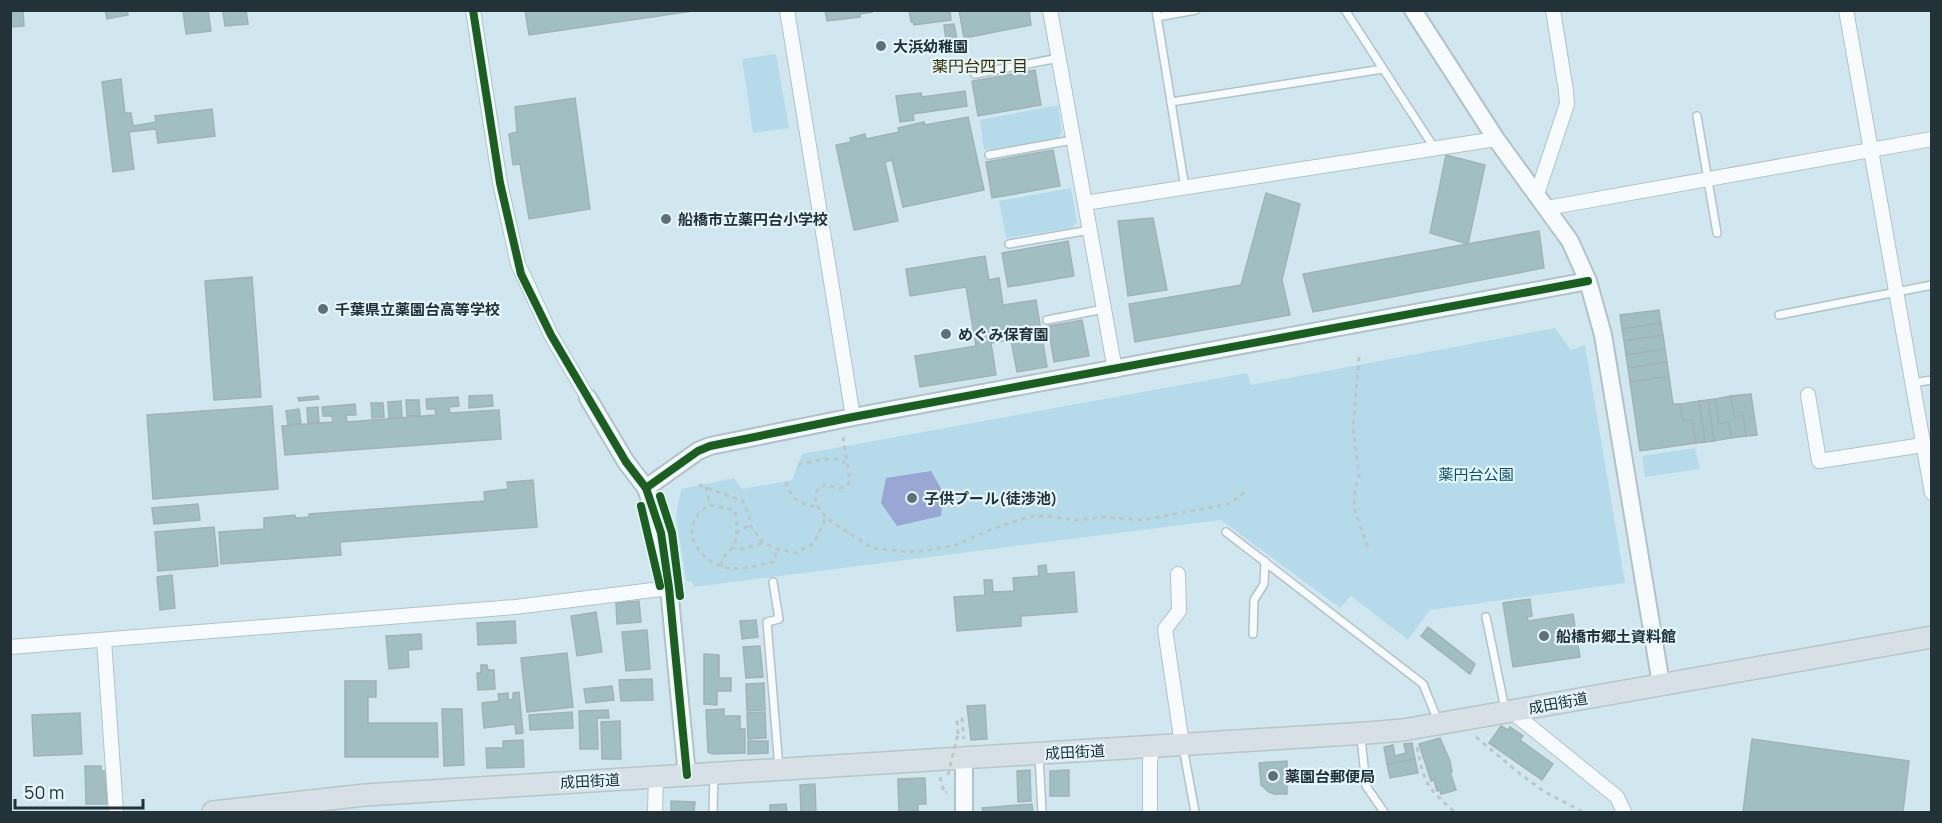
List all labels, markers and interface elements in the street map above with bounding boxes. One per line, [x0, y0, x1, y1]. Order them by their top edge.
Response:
place label: 大浜幼稚園 [893, 36, 968, 57]
marker: 大浜幼稚園 [874, 39, 888, 53]
district label: 薬円台四丁目 [932, 55, 1028, 77]
place label: 船橋市立薬円台小学校 [678, 209, 828, 230]
marker: 船橋市立薬円台小学校 [659, 212, 673, 226]
place label: 千葉県立薬園台高等学校 [335, 299, 500, 320]
marker: 千葉県立薬園台高等学校 [316, 302, 330, 316]
place label: めぐみ保育園 [958, 324, 1048, 345]
marker: めぐみ保育園 [939, 327, 953, 341]
park label: 薬円台公園 [1438, 464, 1514, 485]
place label: 子供プール(徒渉池) [924, 488, 1058, 509]
marker: 子供プール(徒渉池) [905, 491, 919, 505]
place label: 船橋市郷土資料館 [1556, 626, 1676, 647]
marker: 船橋市郷土資料館 [1537, 629, 1551, 643]
street label: 成田街道 [1527, 687, 1589, 719]
street label: 成田街道 [1044, 740, 1106, 764]
place label: 薬園台郵便局 [1285, 766, 1375, 787]
street label: 成田街道 [559, 769, 621, 793]
marker: 薬園台郵便局 [1266, 769, 1280, 783]
scale bar [15, 772, 142, 810]
text: 50 m [24, 780, 64, 804]

